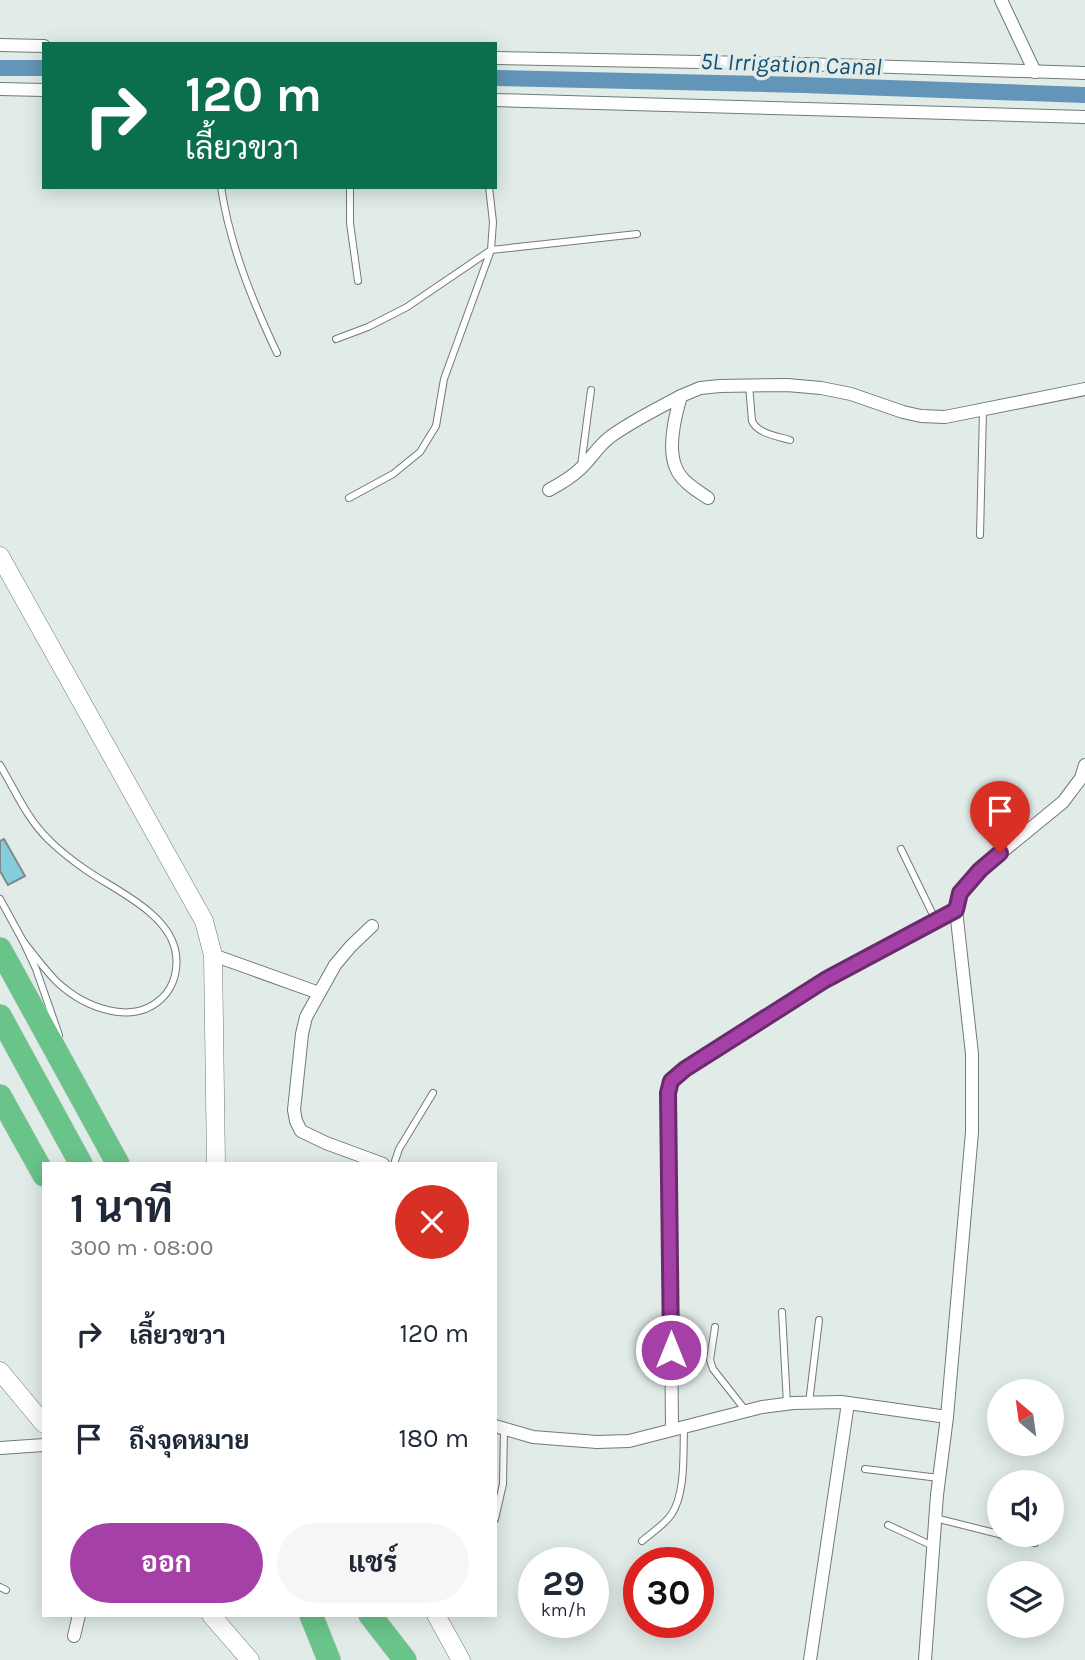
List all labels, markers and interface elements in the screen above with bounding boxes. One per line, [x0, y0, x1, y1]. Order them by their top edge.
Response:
water label: 5L Irrigation Canal [700, 47, 882, 81]
text: 120 m [185, 66, 322, 123]
icon: right [70, 70, 161, 161]
text: เลี้ยวขวา [185, 130, 299, 167]
pin [970, 781, 1030, 853]
icon: arrive [981, 792, 1019, 830]
text: 1 นาที [70, 1183, 173, 1233]
button: close [395, 1185, 469, 1259]
text: 300 m · 08:00 [70, 1234, 213, 1261]
position arrow [634, 1313, 708, 1387]
icon: right [70, 1315, 108, 1353]
text: 120 m [399, 1318, 469, 1349]
text: เลี้ยวขวา [129, 1320, 226, 1351]
north arrow [987, 1379, 1064, 1456]
map controls [987, 1379, 1064, 1638]
icon: arrive [70, 1420, 108, 1458]
text: 180 m [399, 1423, 469, 1454]
text: ถึงจุดหมาย [129, 1425, 250, 1456]
button: sound [987, 1470, 1064, 1547]
button: ออก [70, 1523, 263, 1603]
button: แชร์ [277, 1523, 469, 1603]
speed limit sign: 30 [623, 1547, 714, 1638]
button: layers [987, 1561, 1064, 1638]
text: 29 [542, 1563, 585, 1604]
text: km/h [541, 1599, 586, 1621]

